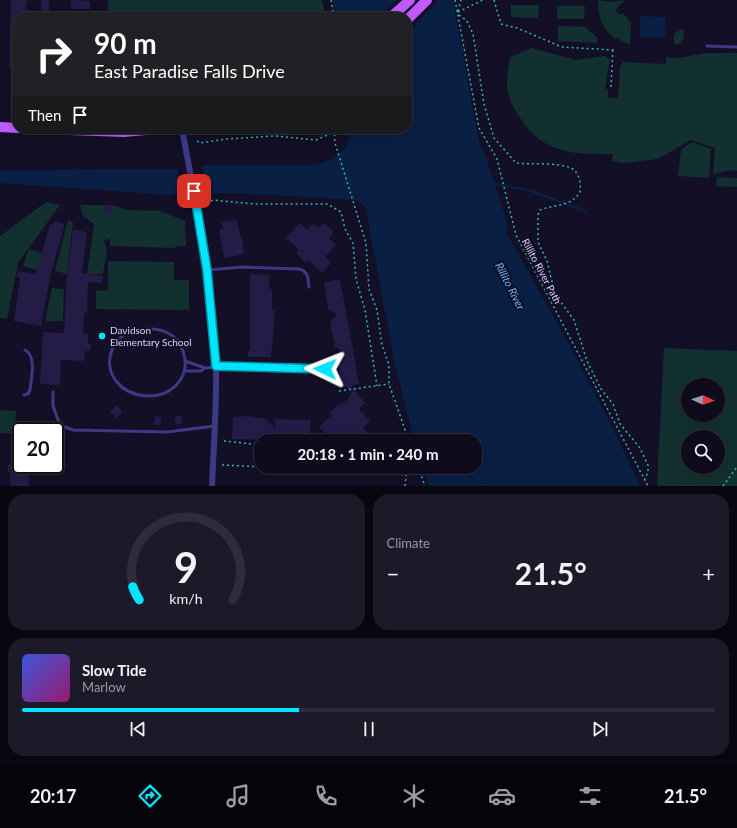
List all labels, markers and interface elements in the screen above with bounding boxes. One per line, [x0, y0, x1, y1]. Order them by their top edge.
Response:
text: 90 m [94, 26, 157, 60]
icon: right [28, 28, 80, 80]
text: East Paradise Falls Drive [94, 60, 285, 82]
icon: arrive [69, 104, 91, 126]
text: Then [28, 106, 61, 124]
pin [177, 174, 211, 208]
icon: arrive [183, 180, 205, 202]
street label: Rillito River Path [520, 236, 564, 306]
water label: Rillito River [493, 260, 528, 312]
place label: Davidson Elementary School [110, 324, 192, 348]
marker: Davidson Elementary School [97, 331, 107, 341]
position arrow [304, 348, 346, 390]
north arrow [681, 378, 725, 422]
map controls [681, 378, 725, 474]
speed limit sign: 20 [12, 422, 64, 474]
button: search [681, 430, 725, 474]
text: 20:18 · 1 min · 240 m [298, 445, 438, 463]
text: Climate [387, 535, 430, 551]
text: 9 [174, 542, 198, 592]
text: 21.5° [515, 555, 587, 591]
text: − [387, 560, 399, 587]
text: + [702, 560, 715, 587]
text: km/h [170, 590, 203, 607]
text: Slow Tide [82, 661, 147, 679]
text: Marlow [82, 679, 126, 695]
icon: previous [127, 718, 149, 740]
icon: pause [358, 718, 380, 740]
icon: next [589, 718, 611, 740]
icon: directions [136, 782, 164, 810]
icon: music [224, 782, 252, 810]
icon: phone [312, 782, 340, 810]
icon: climate [400, 782, 428, 810]
icon: car [488, 782, 516, 810]
icon: filters [576, 782, 604, 810]
text: 20:17 [30, 785, 76, 807]
text: 21.5° [664, 785, 707, 807]

